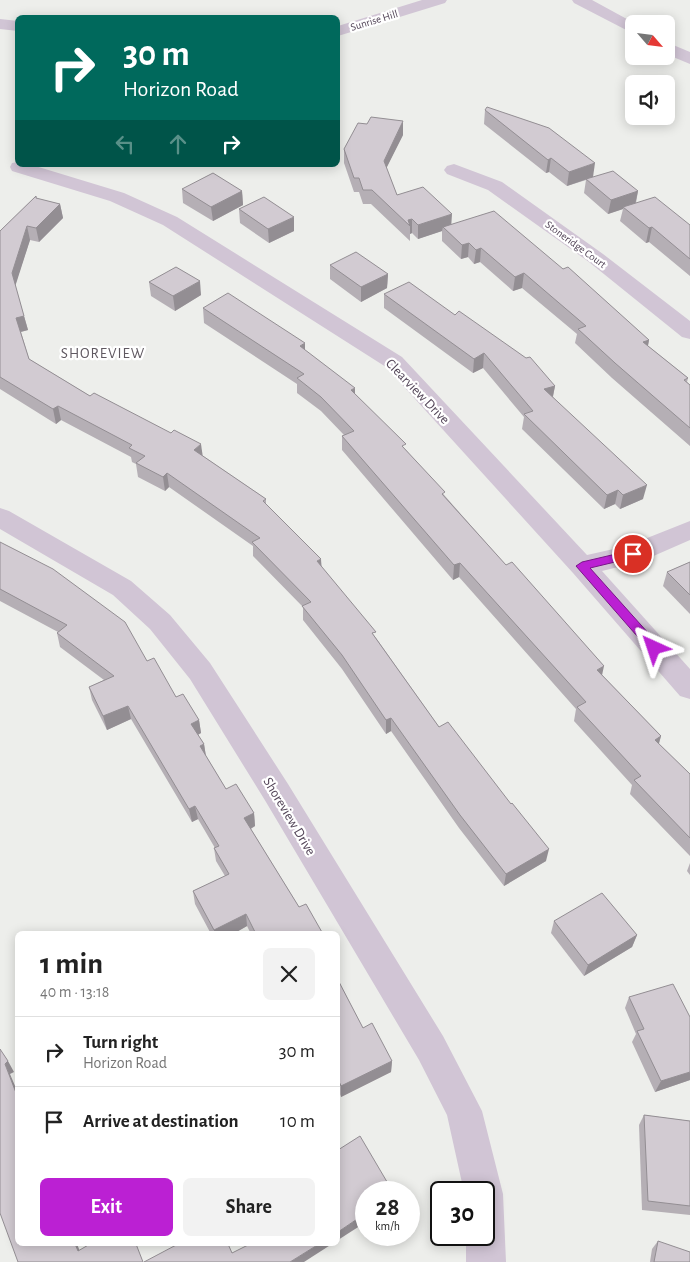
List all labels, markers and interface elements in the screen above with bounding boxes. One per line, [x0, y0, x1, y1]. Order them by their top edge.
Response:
street label: Sunrise Hill [349, 8, 399, 33]
north arrow [625, 15, 675, 65]
map controls [625, 15, 675, 125]
icon: right [40, 35, 105, 100]
text: 30 m [123, 37, 190, 72]
button: sound [625, 75, 675, 125]
text: Horizon Road [123, 78, 239, 100]
icon: left [111, 130, 139, 158]
icon: ahead [164, 130, 192, 158]
icon: right [217, 130, 245, 158]
street label: Stoneridge Court [543, 219, 609, 270]
district label: SHOREVIEW [61, 346, 145, 361]
street label: Clearview Drive [383, 356, 452, 427]
pin [612, 533, 654, 575]
icon: arrive [619, 540, 647, 568]
position arrow [627, 621, 679, 673]
street label: Shoreview Drive [260, 775, 318, 858]
button: close [263, 948, 315, 1000]
text: 1 min [40, 949, 103, 979]
text: 40 m · 13:18 [40, 984, 109, 1000]
text: Turn right [83, 1033, 158, 1052]
icon: right [40, 1038, 68, 1066]
text: 30 m [279, 1042, 315, 1061]
text: Horizon Road [83, 1055, 167, 1071]
icon: arrive [40, 1108, 68, 1136]
text: Arrive at destination [83, 1112, 239, 1131]
text: 10 m [280, 1112, 315, 1131]
button: Exit [40, 1178, 173, 1236]
button: Share [183, 1178, 315, 1236]
speed limit sign: 30 [430, 1181, 495, 1246]
text: 28 [375, 1195, 400, 1220]
text: km/h [375, 1220, 400, 1232]

